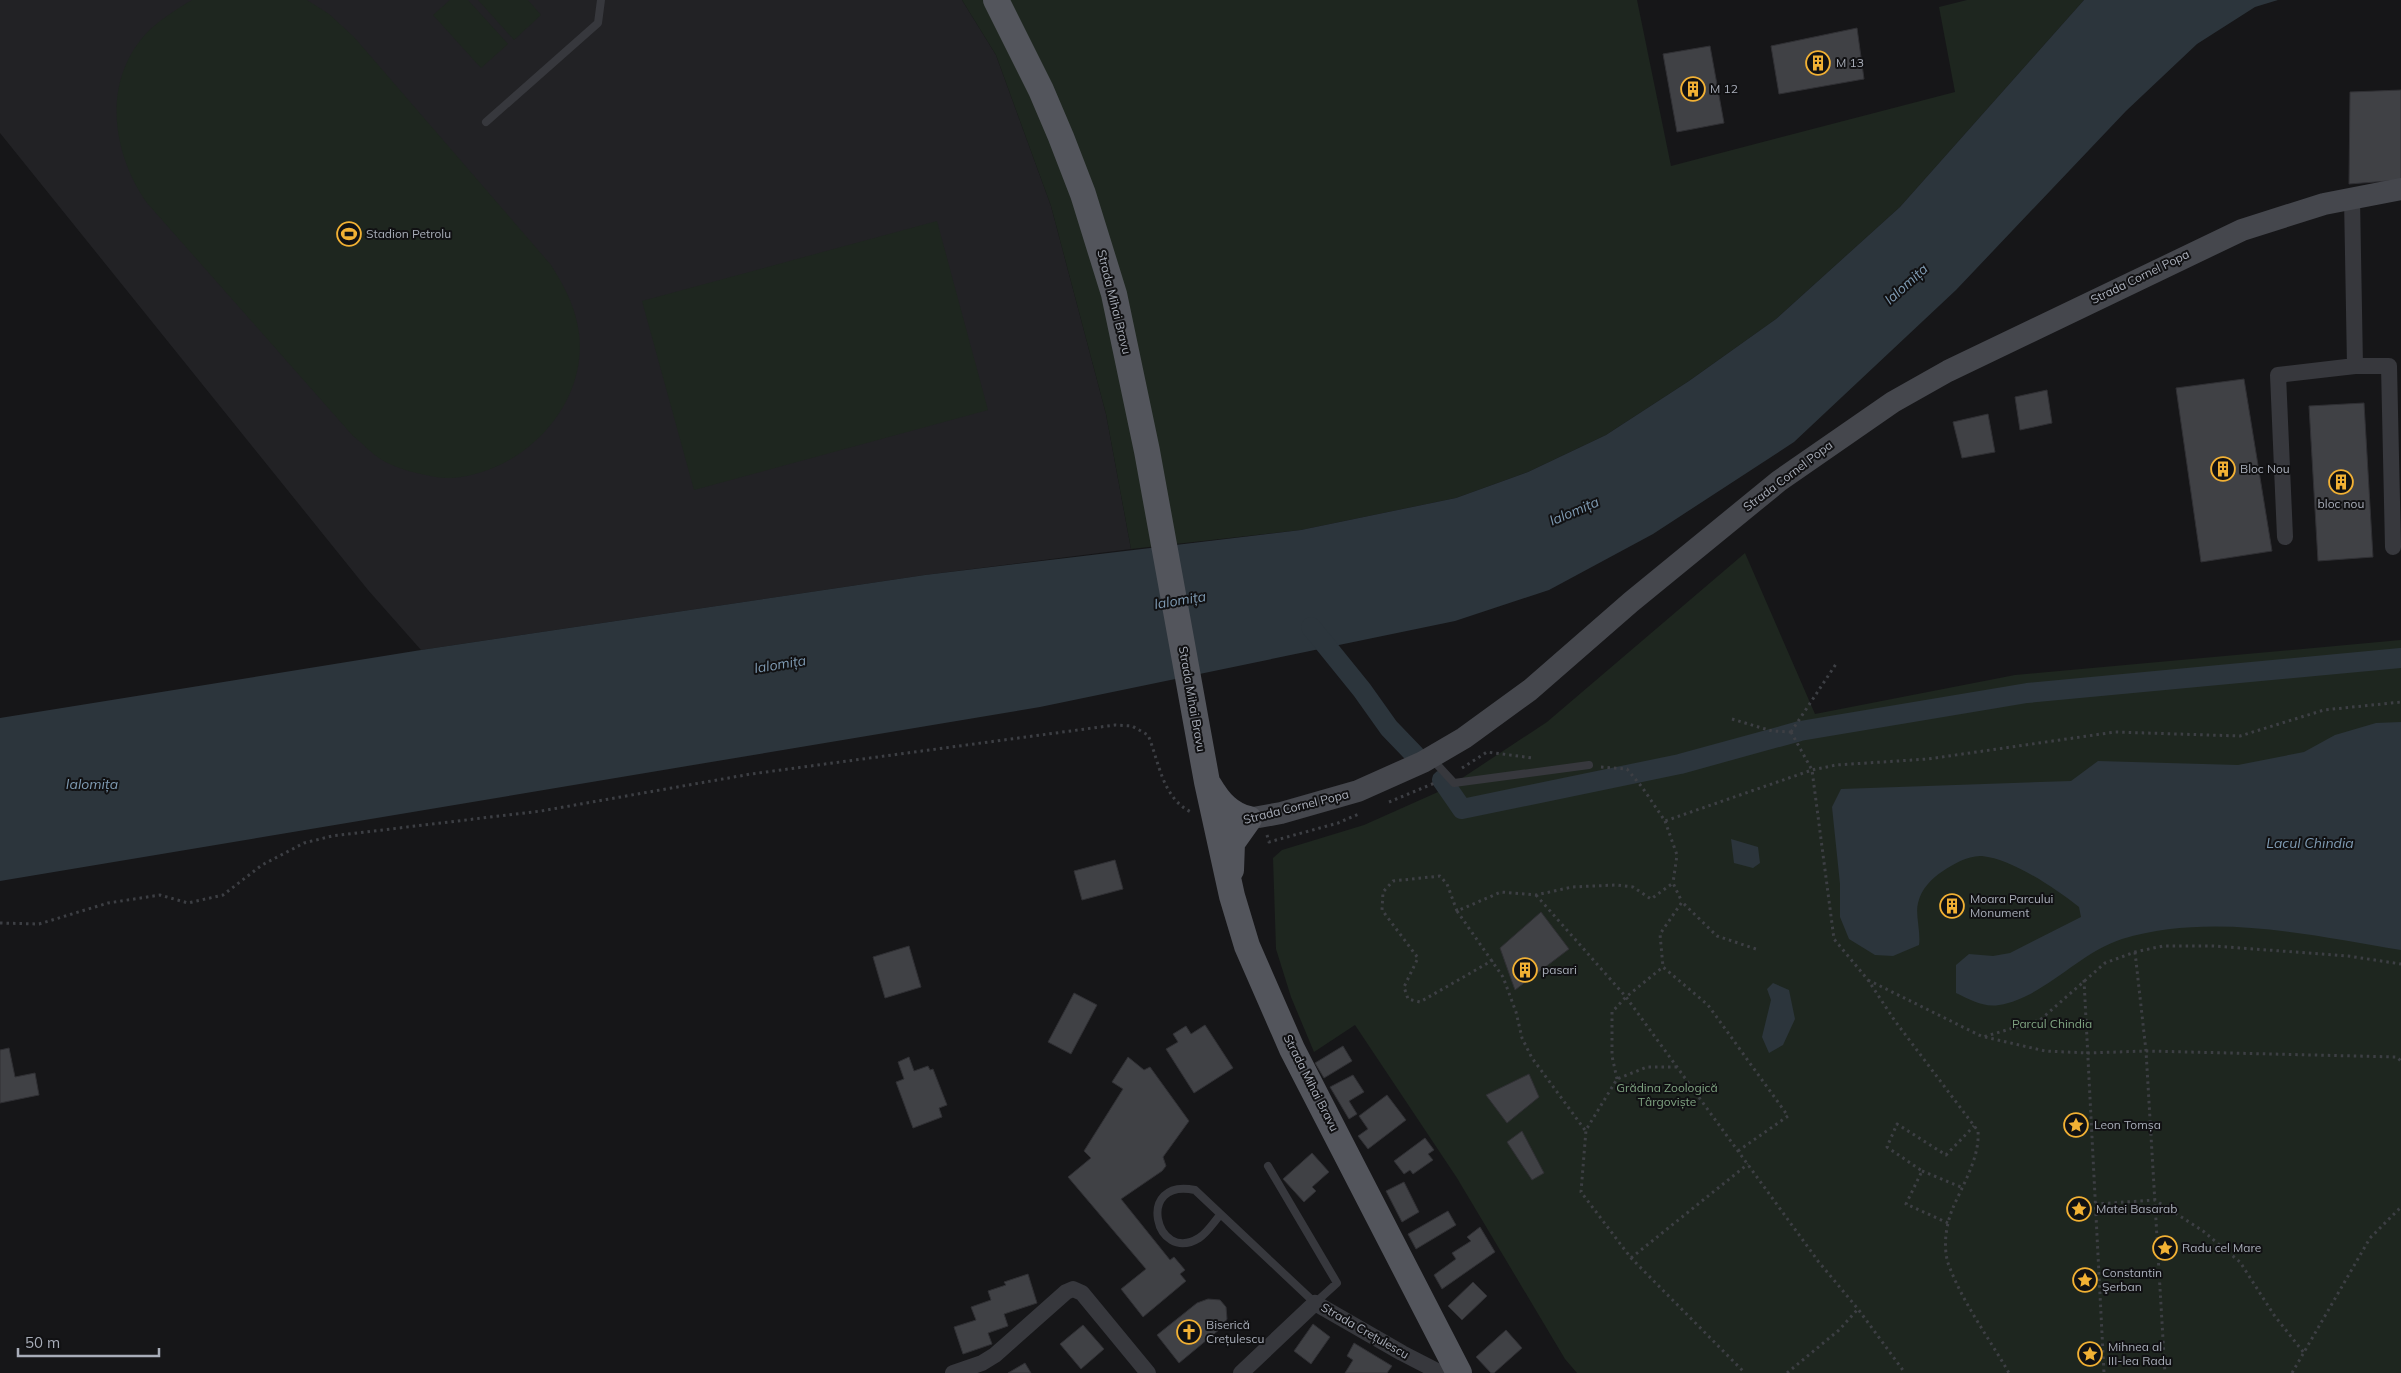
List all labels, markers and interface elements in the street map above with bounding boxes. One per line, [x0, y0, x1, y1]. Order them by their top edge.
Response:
building icon: M 13 [1805, 50, 1831, 76]
place label: M 13 [1836, 55, 1864, 70]
building icon: M 12 [1680, 76, 1706, 102]
place label: M 12 [1710, 81, 1738, 96]
sports icon: Stadion Petrolu [336, 221, 362, 247]
place label: Stadion Petrolu [366, 226, 451, 241]
street label: Strada Cornel Popa [2088, 246, 2192, 307]
street label: Strada Mihai Bravu [1094, 248, 1135, 356]
water label: Ialomița [1881, 260, 1931, 308]
street label: Strada Cornel Popa [1740, 437, 1835, 514]
building icon: Bloc Nou [2210, 456, 2236, 482]
place label: Bloc Nou [2240, 461, 2290, 476]
building icon: bloc nou [2328, 469, 2354, 495]
water label: Ialomița [1546, 493, 1602, 529]
place label: bloc nou [2318, 496, 2364, 511]
water label: Ialomița [1153, 587, 1207, 613]
street label: Strada Mihai Bravu [1176, 645, 1209, 753]
water label: Ialomița [753, 651, 807, 677]
water label: Ialomița [66, 775, 118, 793]
street label: Strada Cornel Popa [1242, 786, 1350, 827]
water label: Lacul Chindia [2266, 834, 2354, 852]
place label: Moara Parcului Monument [1970, 891, 2054, 920]
building icon: Moara Parcului Monument [1939, 893, 1965, 919]
building icon: pasari [1512, 957, 1538, 983]
place label: pasari [1542, 962, 1577, 977]
park label: Parcul Chindia [2012, 1016, 2092, 1031]
street label: Strada Mihai Bravu [1280, 1032, 1342, 1134]
park label: Grădina Zoologică Târgoviște [1616, 1080, 1718, 1110]
place icon: Leon Tomșa [2063, 1112, 2089, 1138]
place label: Leon Tomșa [2094, 1117, 2161, 1133]
place icon: Matei Basarab [2066, 1196, 2092, 1222]
place label: Matei Basarab [2096, 1201, 2177, 1216]
place icon: Radu cel Mare [2152, 1235, 2178, 1261]
place label: Radu cel Mare [2182, 1240, 2261, 1255]
place label: Constantin Şerban [2102, 1265, 2162, 1294]
place icon: Constantin Şerban [2072, 1267, 2098, 1293]
street label: Strada Crețulescu [1318, 1299, 1412, 1363]
place label: Biserică Crețulescu [1206, 1317, 1264, 1347]
church icon: Biserică Crețulescu [1176, 1319, 1202, 1345]
scale bar [18, 1326, 159, 1358]
text: 50 m [25, 1333, 60, 1352]
place label: Mihnea al III-lea Radu [2108, 1339, 2172, 1368]
place icon: Mihnea al III-lea Radu [2077, 1341, 2103, 1367]

